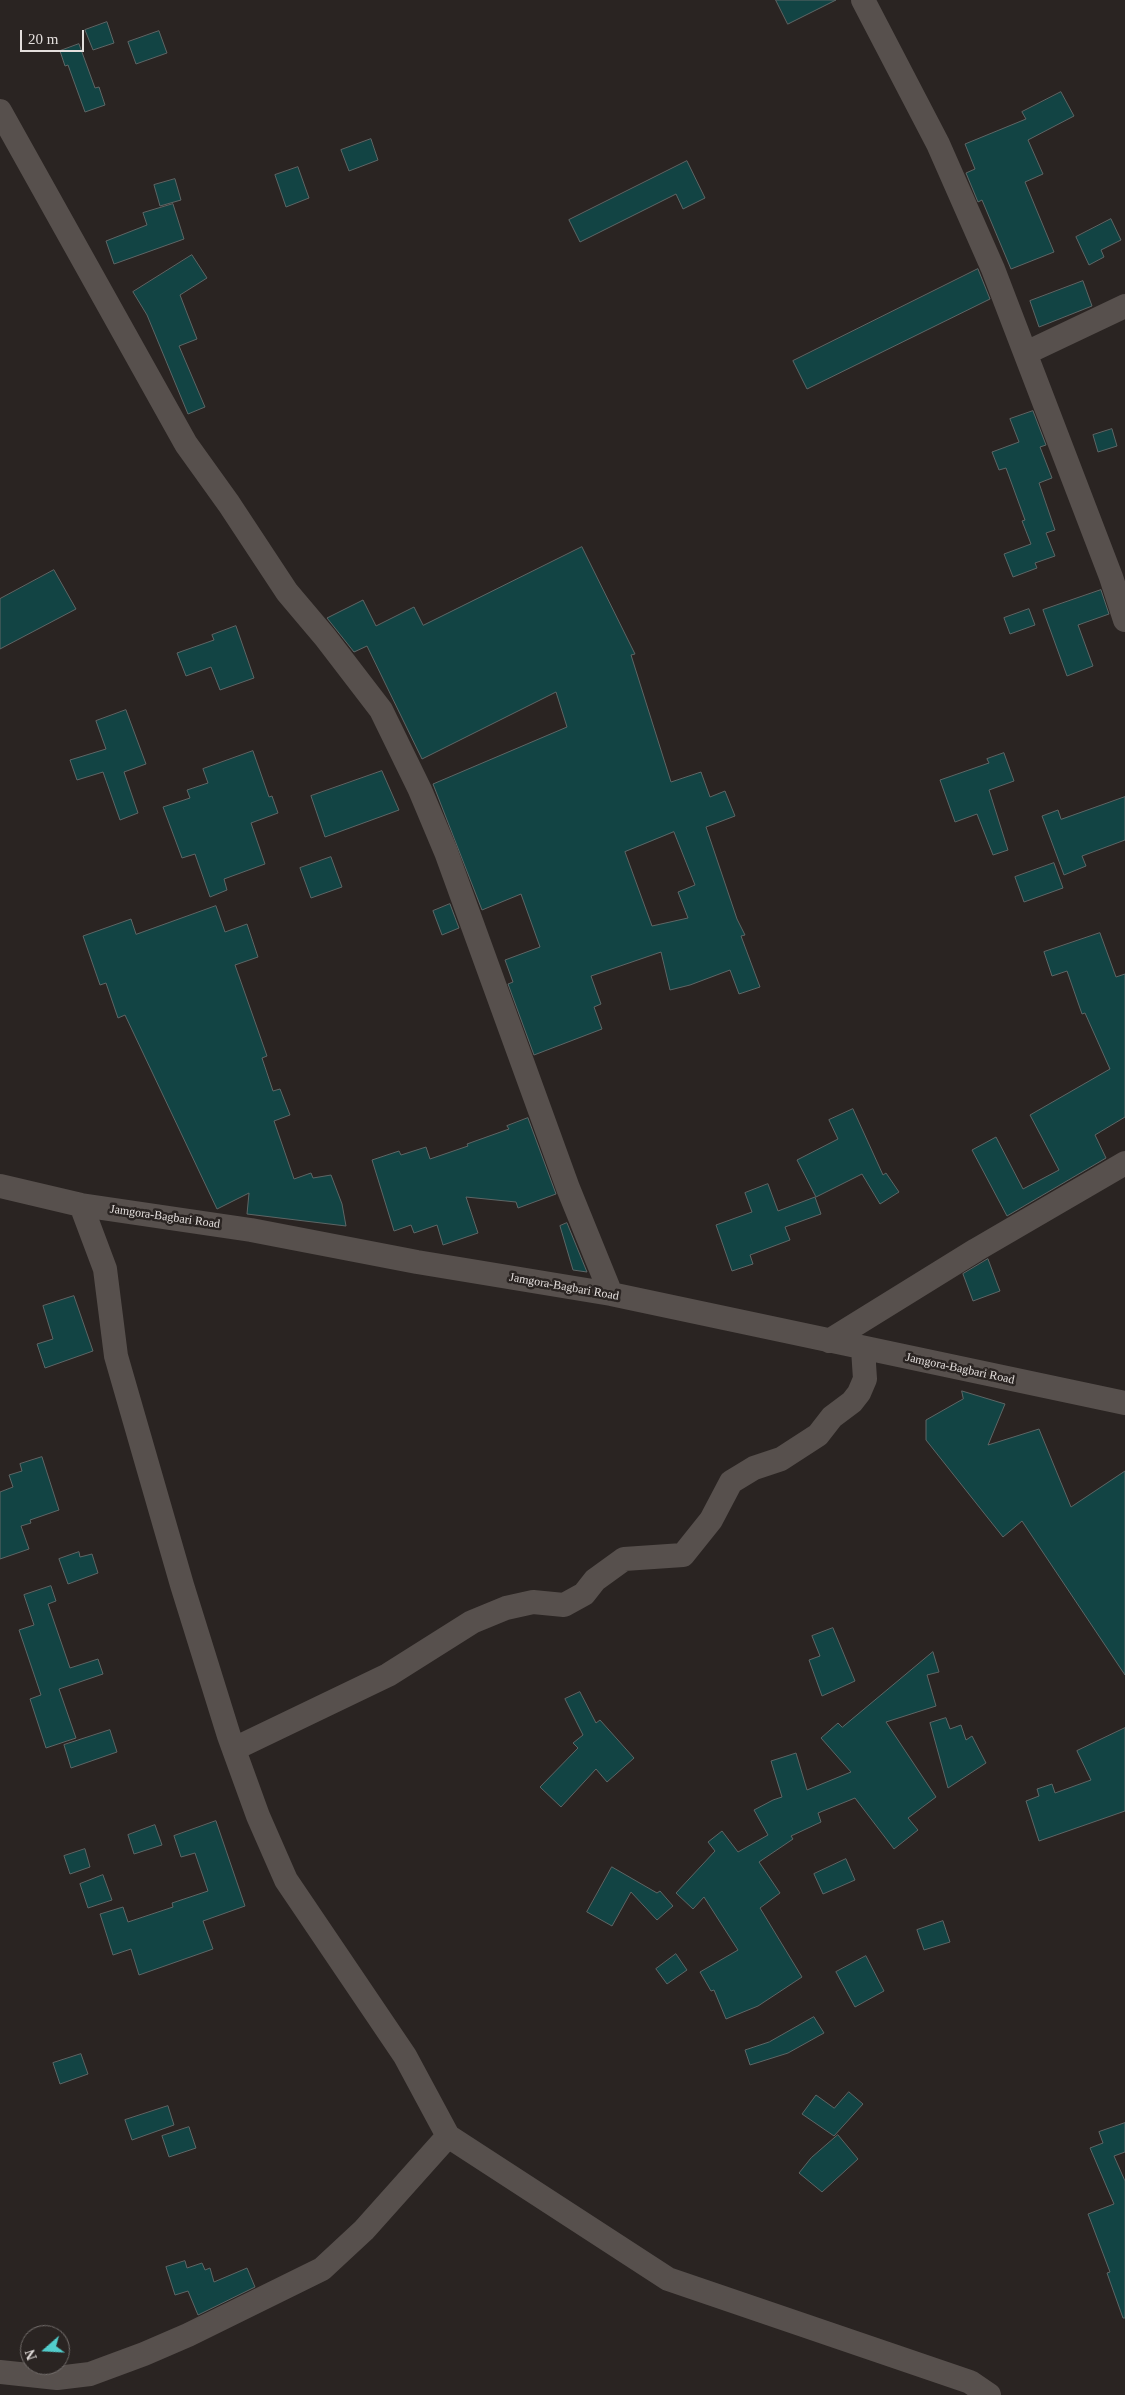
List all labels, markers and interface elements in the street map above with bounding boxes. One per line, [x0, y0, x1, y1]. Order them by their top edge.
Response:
scale bar [22, 20, 86, 52]
text: 20 m [28, 31, 58, 47]
street label: Jamgora-Bagbari Road [109, 1202, 221, 1232]
street label: Jamgora-Bagbari Road [508, 1270, 620, 1304]
street label: Jamgora-Bagbari Road [904, 1350, 1016, 1388]
north arrow [20, 2325, 70, 2375]
text: N [23, 2347, 40, 2362]

